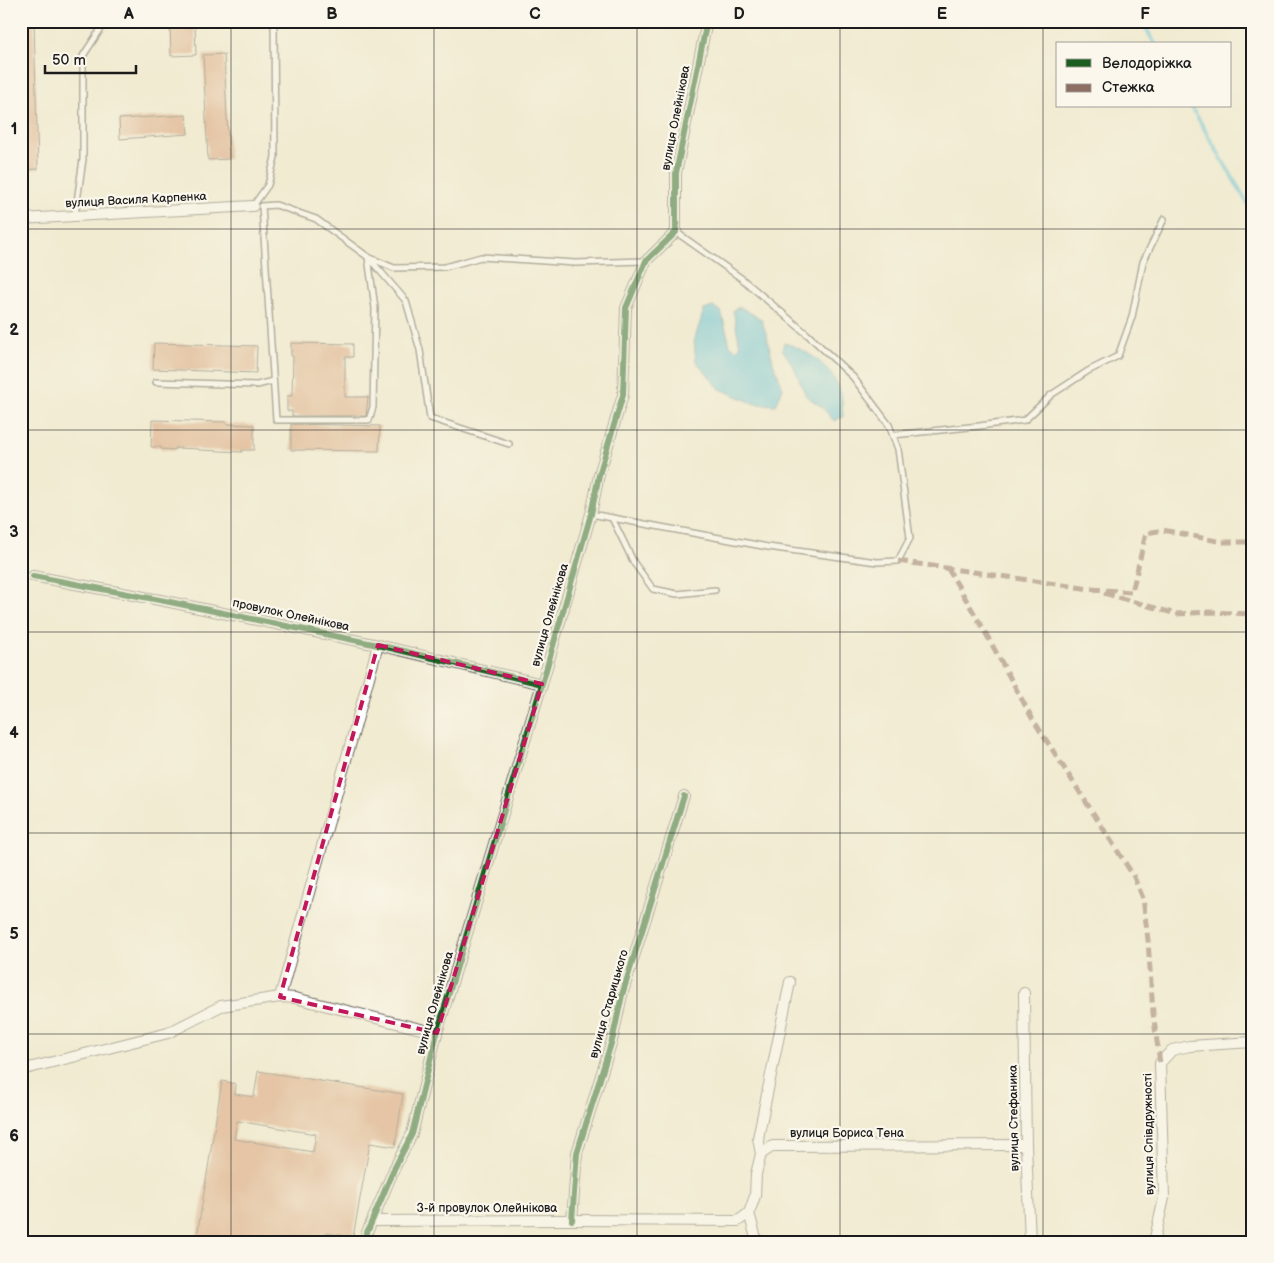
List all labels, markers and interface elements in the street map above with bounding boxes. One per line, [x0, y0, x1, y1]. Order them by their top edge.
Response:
text: A [123, 5, 134, 24]
text: B [326, 5, 338, 24]
text: C [529, 5, 541, 24]
text: D [733, 5, 745, 24]
text: E [937, 5, 947, 24]
text: F [1140, 5, 1150, 24]
scale bar [45, 42, 136, 74]
legend [1056, 42, 1232, 108]
text: 50 m [52, 51, 86, 70]
text: Велодоріжка [1102, 54, 1192, 73]
street label: вулиця Олейнікова [658, 64, 694, 172]
text: Стежка [1102, 78, 1155, 97]
text: 1 [11, 120, 17, 139]
street label: вулиця Василя Карпенка [65, 189, 207, 211]
text: 2 [9, 321, 19, 340]
text: 3 [9, 523, 19, 542]
street label: вулиця Олейнікова [528, 562, 572, 668]
street label: провулок Олейнікова [231, 595, 351, 635]
text: 4 [9, 724, 19, 743]
text: 5 [9, 925, 19, 944]
street label: вулиця Старицького [586, 948, 632, 1060]
street label: вулиця Олейнікова [413, 950, 457, 1056]
street label: вулиця Стефаника [1006, 1065, 1022, 1171]
street label: вулиця Співдружності [1140, 1073, 1158, 1195]
street label: вулиця Бориса Тена [790, 1126, 904, 1141]
text: 6 [9, 1127, 19, 1146]
street label: 3-й провулок Олейнікова [417, 1201, 557, 1216]

